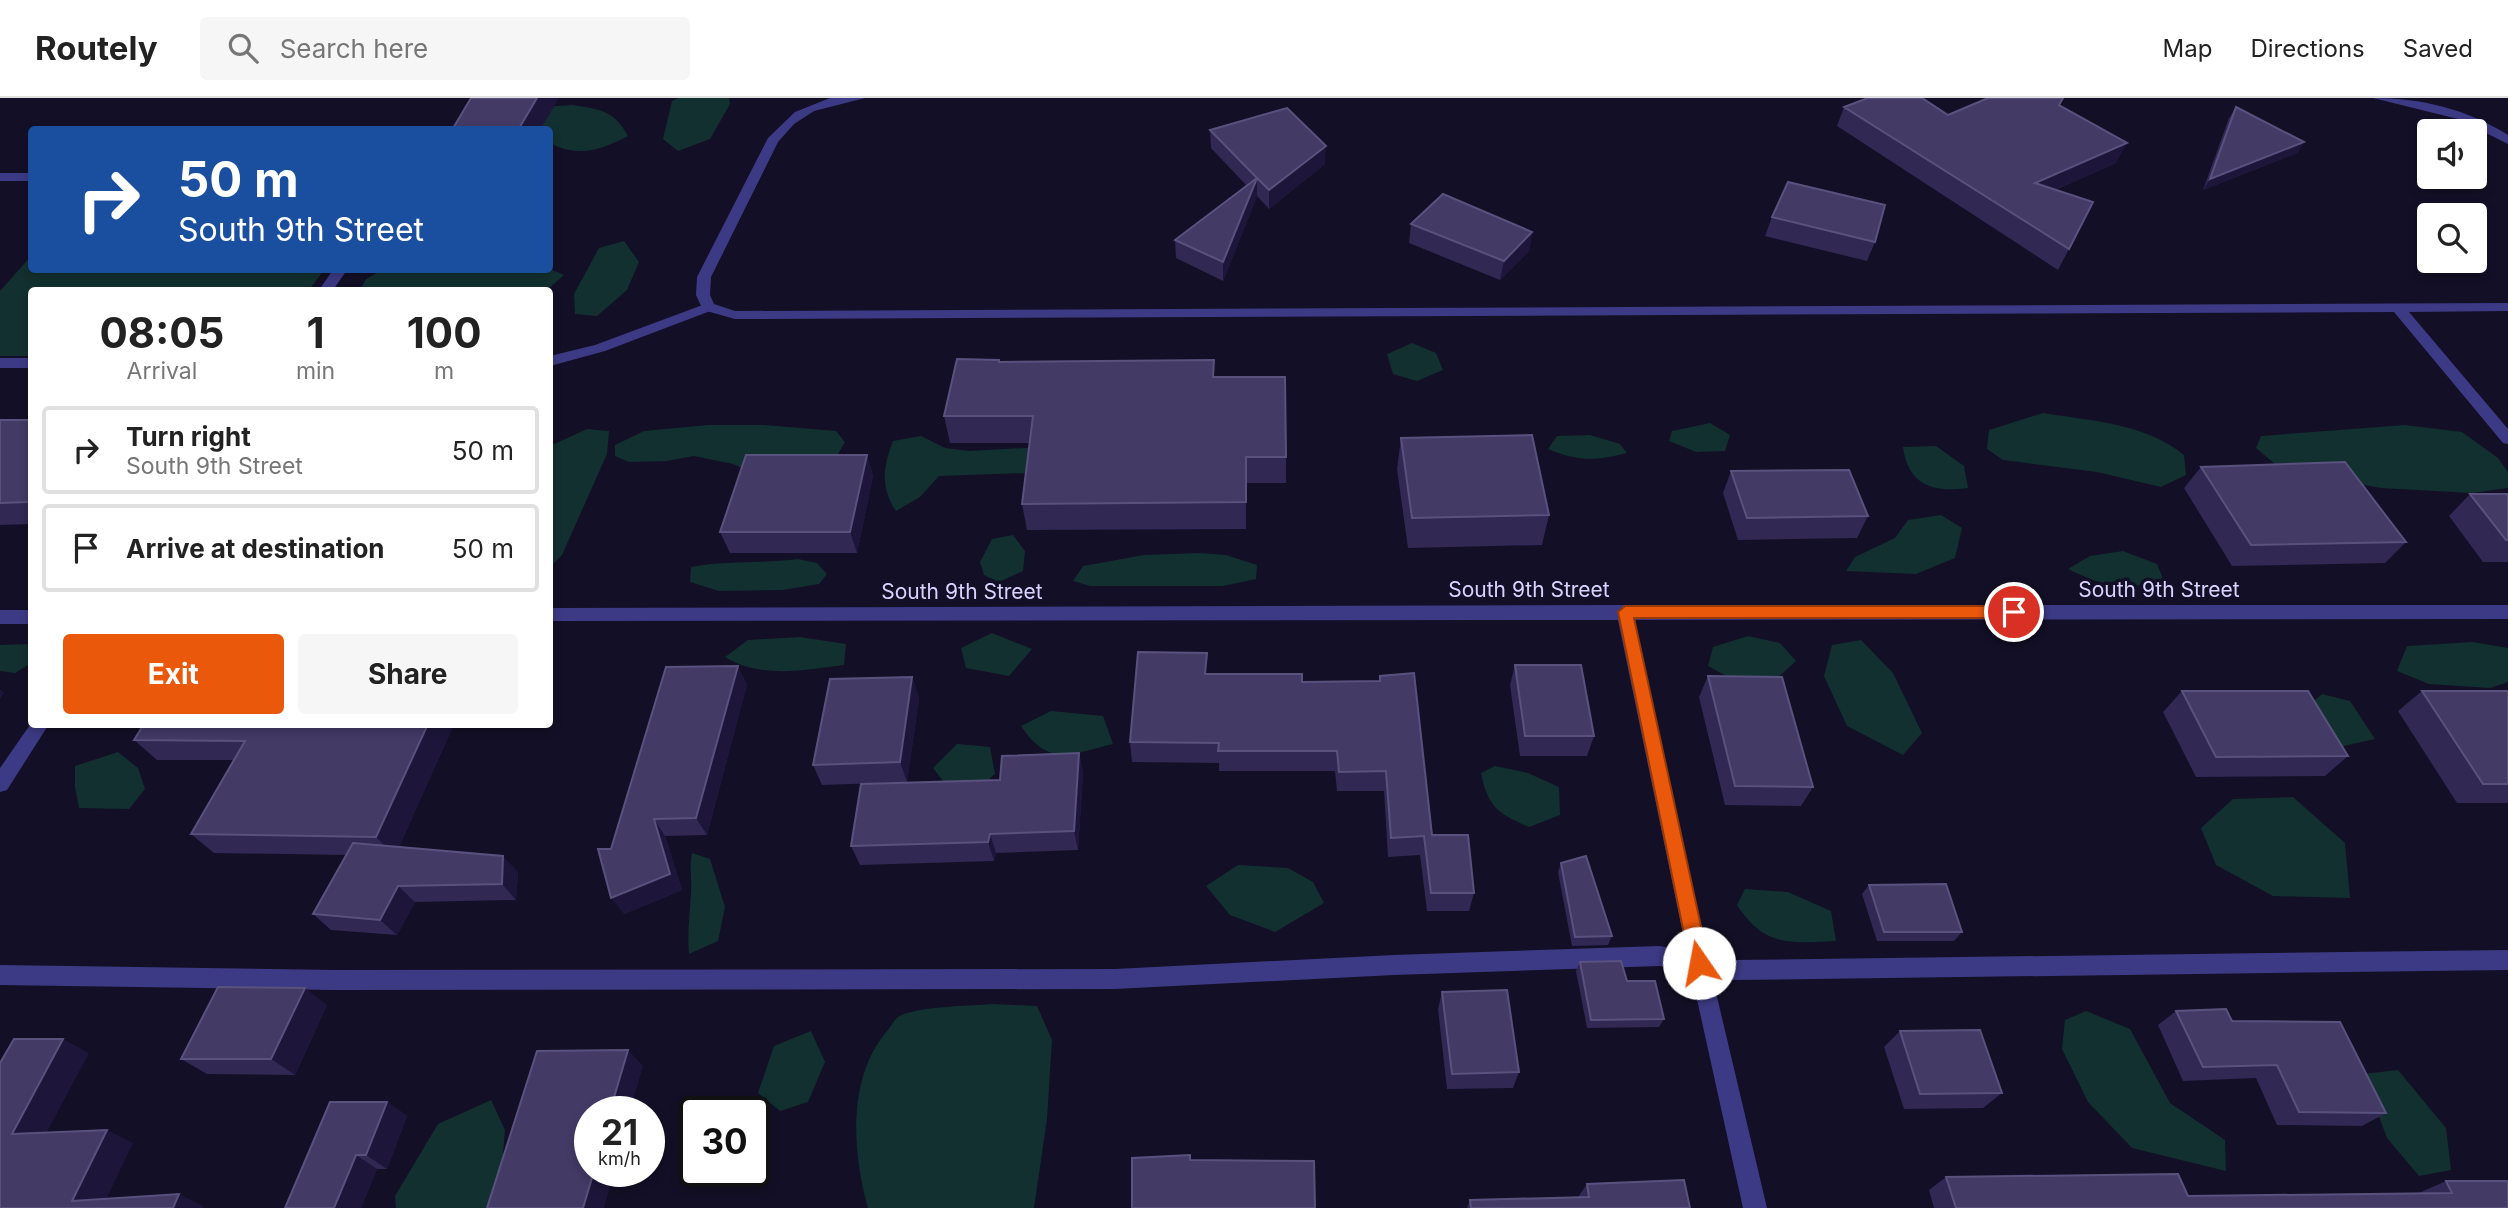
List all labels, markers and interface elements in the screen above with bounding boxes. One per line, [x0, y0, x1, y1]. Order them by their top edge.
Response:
search box [200, 17, 690, 80]
text: Routely [35, 28, 158, 68]
icon: search [224, 29, 262, 67]
text: Search here [280, 33, 428, 64]
text: Map [2163, 34, 2212, 63]
text: Directions [2250, 34, 2365, 63]
text: Saved [2403, 34, 2473, 63]
map controls [2417, 119, 2487, 273]
button: sound [2417, 119, 2487, 189]
text: 50 m [178, 150, 299, 209]
icon: right [63, 154, 154, 245]
button: search [2417, 203, 2487, 273]
text: South 9th Street [178, 210, 424, 249]
text: 08:05 [100, 307, 224, 358]
text: 1 [306, 307, 325, 358]
text: 100 [407, 307, 481, 358]
text: Arrival [127, 357, 197, 385]
text: min [296, 357, 335, 385]
text: m [434, 357, 454, 385]
text: Turn right [126, 421, 251, 452]
icon: right [67, 431, 105, 469]
text: 50 m [452, 435, 514, 466]
text: South 9th Street [126, 452, 303, 480]
icon: arrive [67, 529, 105, 567]
text: Arrive at destination [126, 533, 385, 564]
text: 50 m [452, 533, 514, 564]
street label: South 9th Street [1448, 577, 1610, 602]
street label: South 9th Street [2078, 577, 2240, 602]
street label: South 9th Street [881, 579, 1043, 604]
pin [1984, 582, 2044, 642]
icon: arrive [1995, 593, 2033, 631]
button: Exit [63, 634, 284, 714]
button: Share [298, 634, 518, 714]
position arrow [1662, 926, 1736, 1000]
speed limit sign: 30 [679, 1096, 770, 1187]
text: 21 [601, 1111, 638, 1153]
text: km/h [598, 1148, 641, 1169]

